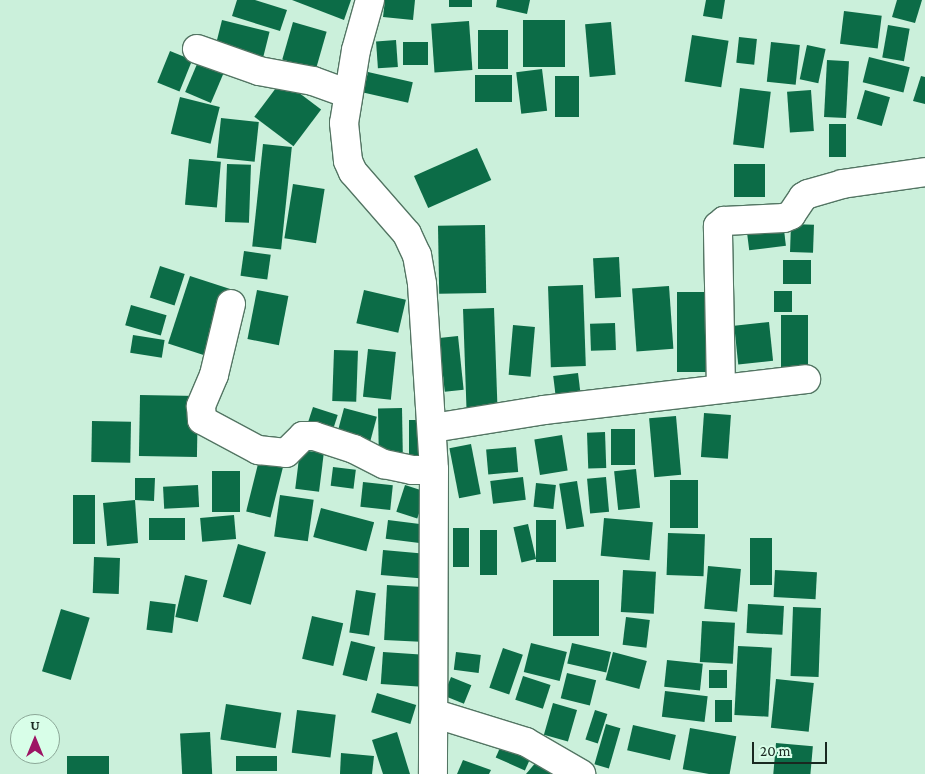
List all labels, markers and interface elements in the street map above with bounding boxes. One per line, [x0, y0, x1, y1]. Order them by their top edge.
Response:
north arrow [10, 714, 60, 764]
text: U [30, 717, 40, 733]
scale bar [755, 732, 830, 764]
text: 20 m [760, 743, 791, 759]

